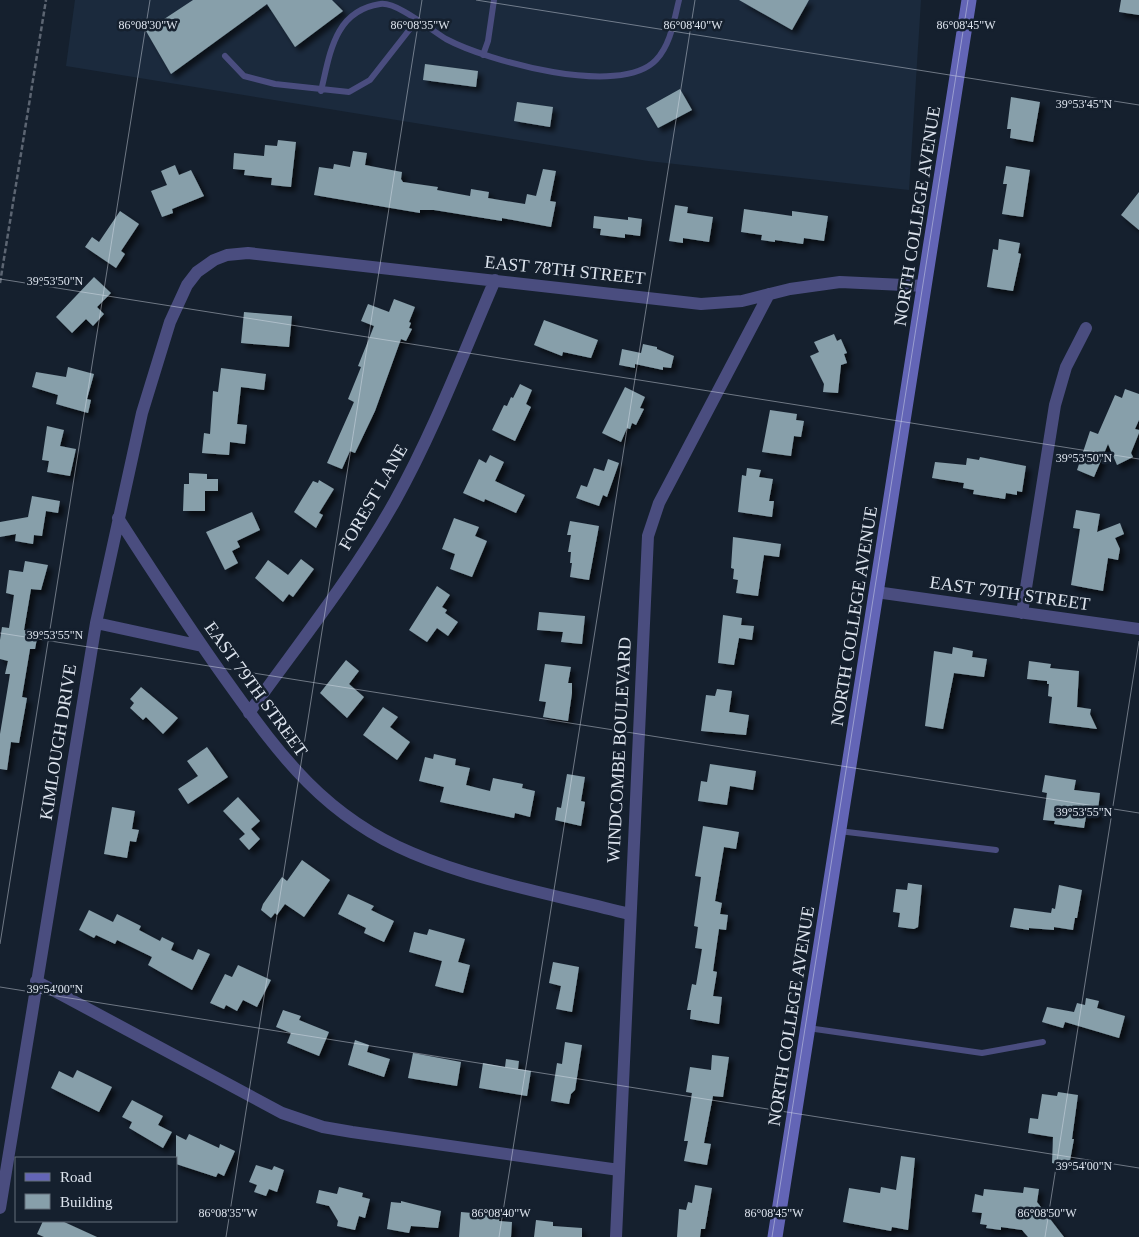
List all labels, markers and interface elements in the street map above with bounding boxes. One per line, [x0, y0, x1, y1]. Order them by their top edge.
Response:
text: 86°08'30"W [118, 18, 178, 32]
text: 86°08'35"W [390, 18, 450, 32]
text: 86°08'40"W [663, 18, 723, 32]
text: 86°08'45"W [936, 18, 996, 32]
text: 39°53'45"N [1056, 97, 1113, 111]
street label: NORTH COLLEGE AVENUE [890, 105, 944, 327]
street label: EAST 78TH STREET [484, 252, 646, 288]
text: 39°53'50"N [27, 274, 84, 288]
street label: FOREST LANE [335, 440, 411, 554]
text: 39°53'50"N [1056, 451, 1113, 465]
street label: NORTH COLLEGE AVENUE [827, 505, 881, 727]
street label: EAST 79TH STREET [929, 572, 1091, 614]
street label: EAST 79TH STREET [200, 618, 312, 760]
text: 39°53'55"N [27, 628, 84, 642]
street label: WINDCOMBE BOULEVARD [603, 637, 635, 863]
street label: KIMLOUGH DRIVE [36, 663, 80, 821]
text: 39°53'55"N [1056, 805, 1113, 819]
street label: NORTH COLLEGE AVENUE [764, 905, 818, 1127]
text: 39°54'00"N [27, 982, 84, 996]
legend [15, 1157, 178, 1222]
text: 39°54'00"N [1056, 1159, 1113, 1173]
text: Road [60, 1169, 92, 1185]
text: Building [60, 1194, 113, 1210]
text: 86°08'35"W [198, 1206, 258, 1220]
text: 86°08'40"W [471, 1206, 531, 1220]
text: 86°08'45"W [744, 1206, 804, 1220]
text: 86°08'50"W [1017, 1206, 1077, 1220]

